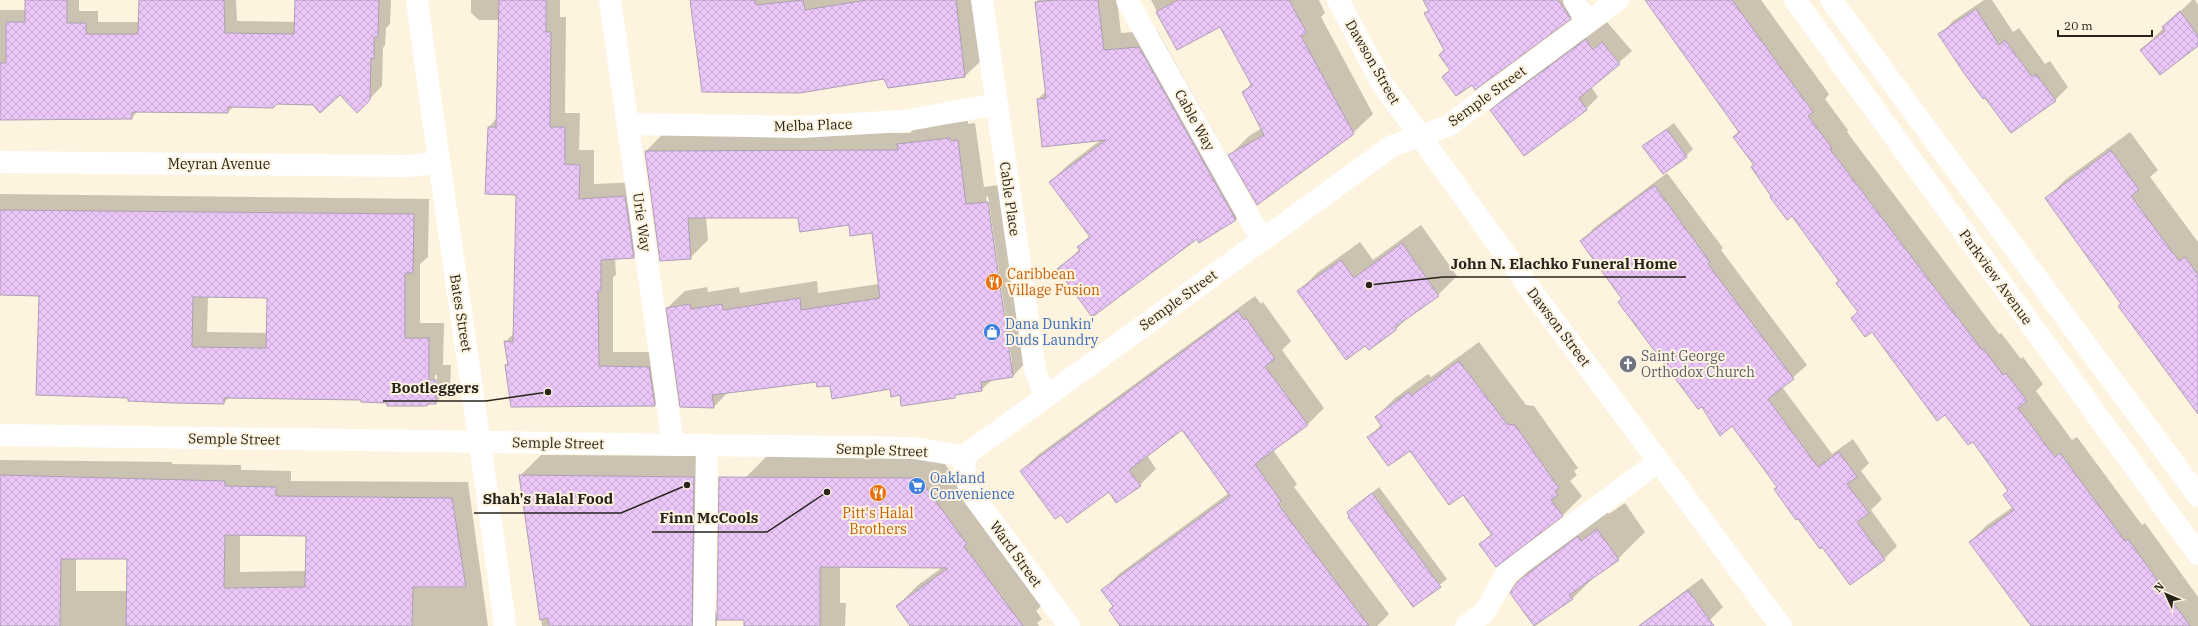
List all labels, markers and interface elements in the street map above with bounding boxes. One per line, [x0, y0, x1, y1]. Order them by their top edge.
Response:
scale bar [2058, 12, 2152, 38]
street label: Dawson Street [1342, 17, 1404, 107]
text: 20 m [2064, 18, 2093, 33]
street label: Semple Street [1445, 62, 1530, 130]
street label: Cable Way [1171, 86, 1219, 154]
street label: Melba Place [773, 115, 853, 135]
street label: Meyran Avenue [168, 155, 270, 173]
street label: Cable Place [996, 161, 1024, 237]
street label: Urie Way [629, 191, 655, 253]
street label: Parkview Avenue [1955, 226, 2037, 328]
callout: John N. Elachko Funeral Home [1443, 250, 1686, 277]
text: John N. Elachko Funeral Home [1451, 254, 1677, 273]
place label: Caribbean Village Fusion [1007, 265, 1100, 299]
street label: Semple Street [1136, 266, 1221, 334]
restaurant icon: Caribbean Village Fusion [984, 272, 1004, 292]
street label: Bates Street [446, 273, 476, 353]
street label: Dawson Street [1523, 284, 1595, 370]
place label: Dana Dunkin' Duds Laundry [1005, 315, 1099, 349]
shop icon: Dana Dunkin' Duds Laundry [982, 322, 1002, 342]
place label: Saint George Orthodox Church [1641, 347, 1755, 381]
church icon: Saint George Orthodox Church [1618, 354, 1638, 374]
callout: Bootleggers [383, 374, 486, 401]
text: Bootleggers [391, 378, 479, 397]
street label: Semple Street [188, 429, 280, 449]
street label: Semple Street [512, 433, 604, 453]
street label: Semple Street [836, 439, 928, 461]
place label: Oakland Convenience [930, 469, 1015, 503]
supermarket icon: Oakland Convenience [907, 476, 927, 496]
restaurant icon: Pitt's Halal Brothers [868, 483, 888, 503]
callout: Shah's Halal Food [474, 486, 621, 513]
text: Shah's Halal Food [483, 489, 614, 508]
place label: Pitt's Halal Brothers [842, 504, 914, 538]
callout: Finn McCools [652, 505, 767, 532]
text: Finn McCools [660, 508, 759, 527]
street label: Ward Street [986, 517, 1046, 591]
north arrow [2146, 574, 2186, 614]
text: N [2151, 579, 2167, 595]

